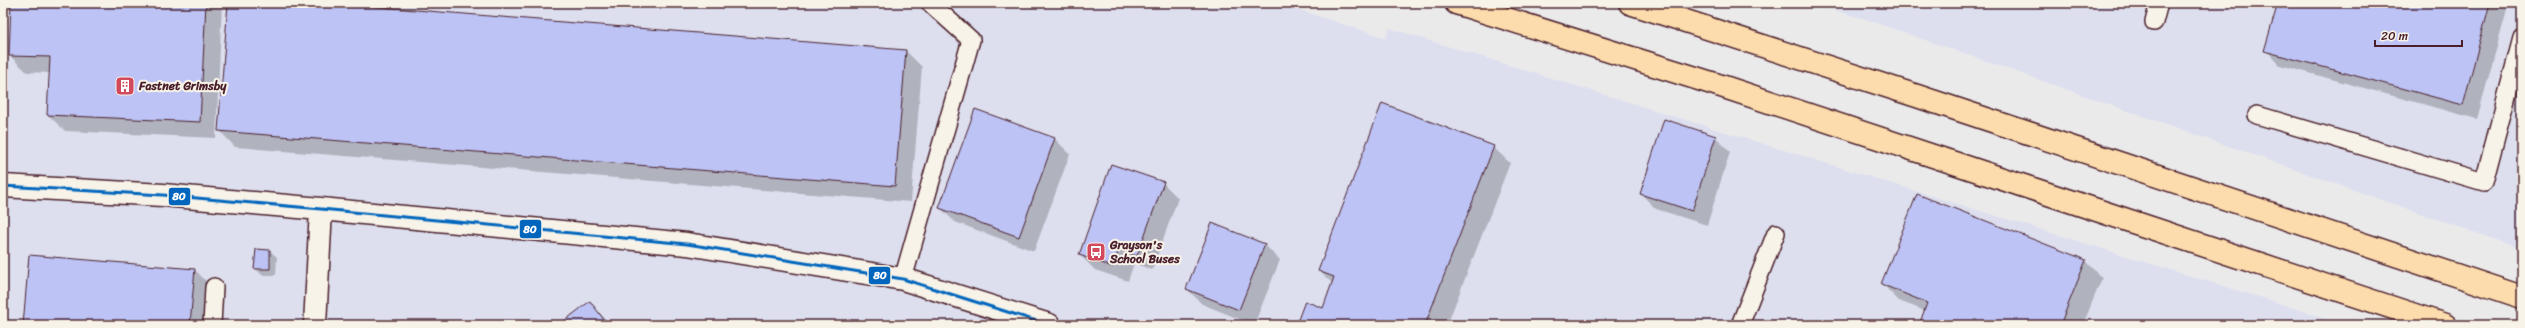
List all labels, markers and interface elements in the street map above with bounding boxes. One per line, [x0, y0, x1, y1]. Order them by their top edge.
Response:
scale bar [2375, 22, 2462, 48]
text: 20 m [2381, 25, 2408, 47]
building icon: Fastnet Grimsby [114, 75, 136, 97]
place label: Fastnet Grimsby [138, 75, 227, 97]
line badge: 80 [168, 187, 191, 206]
text: 80 [171, 187, 186, 206]
line badge: 80 [519, 219, 542, 239]
text: 80 [522, 220, 537, 239]
place label: Grayson's School Buses [1109, 234, 1180, 270]
bus stop icon: Grayson's School Buses [1085, 241, 1107, 263]
line badge: 80 [868, 266, 891, 285]
text: 80 [872, 266, 887, 285]

